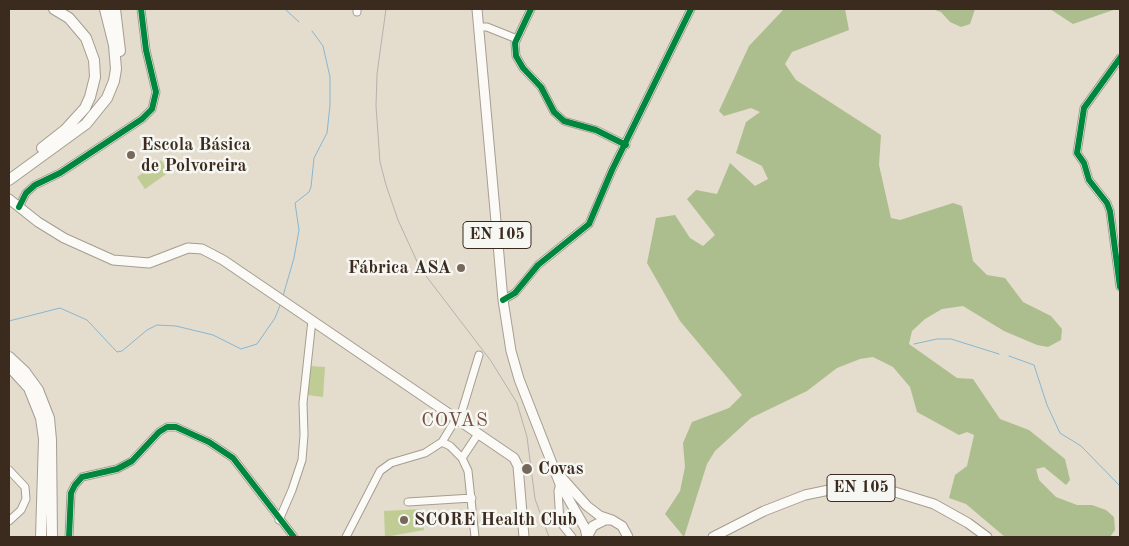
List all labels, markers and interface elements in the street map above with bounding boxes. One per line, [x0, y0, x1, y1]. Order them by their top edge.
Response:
place label: Escola Básica de Polvoreira [141, 134, 251, 176]
marker: Escola Básica de Polvoreira [125, 149, 137, 161]
road number: EN 105 [463, 222, 531, 248]
place label: Fábrica ASA [348, 257, 451, 279]
marker: Fábrica ASA [455, 262, 467, 274]
district label: COVAS [421, 410, 489, 432]
place label: Covas [538, 458, 583, 480]
marker: Covas [520, 462, 534, 476]
road number: EN 105 [827, 474, 895, 502]
place label: SCORE Health Club [414, 509, 577, 531]
marker: SCORE Health Club [398, 514, 410, 526]

